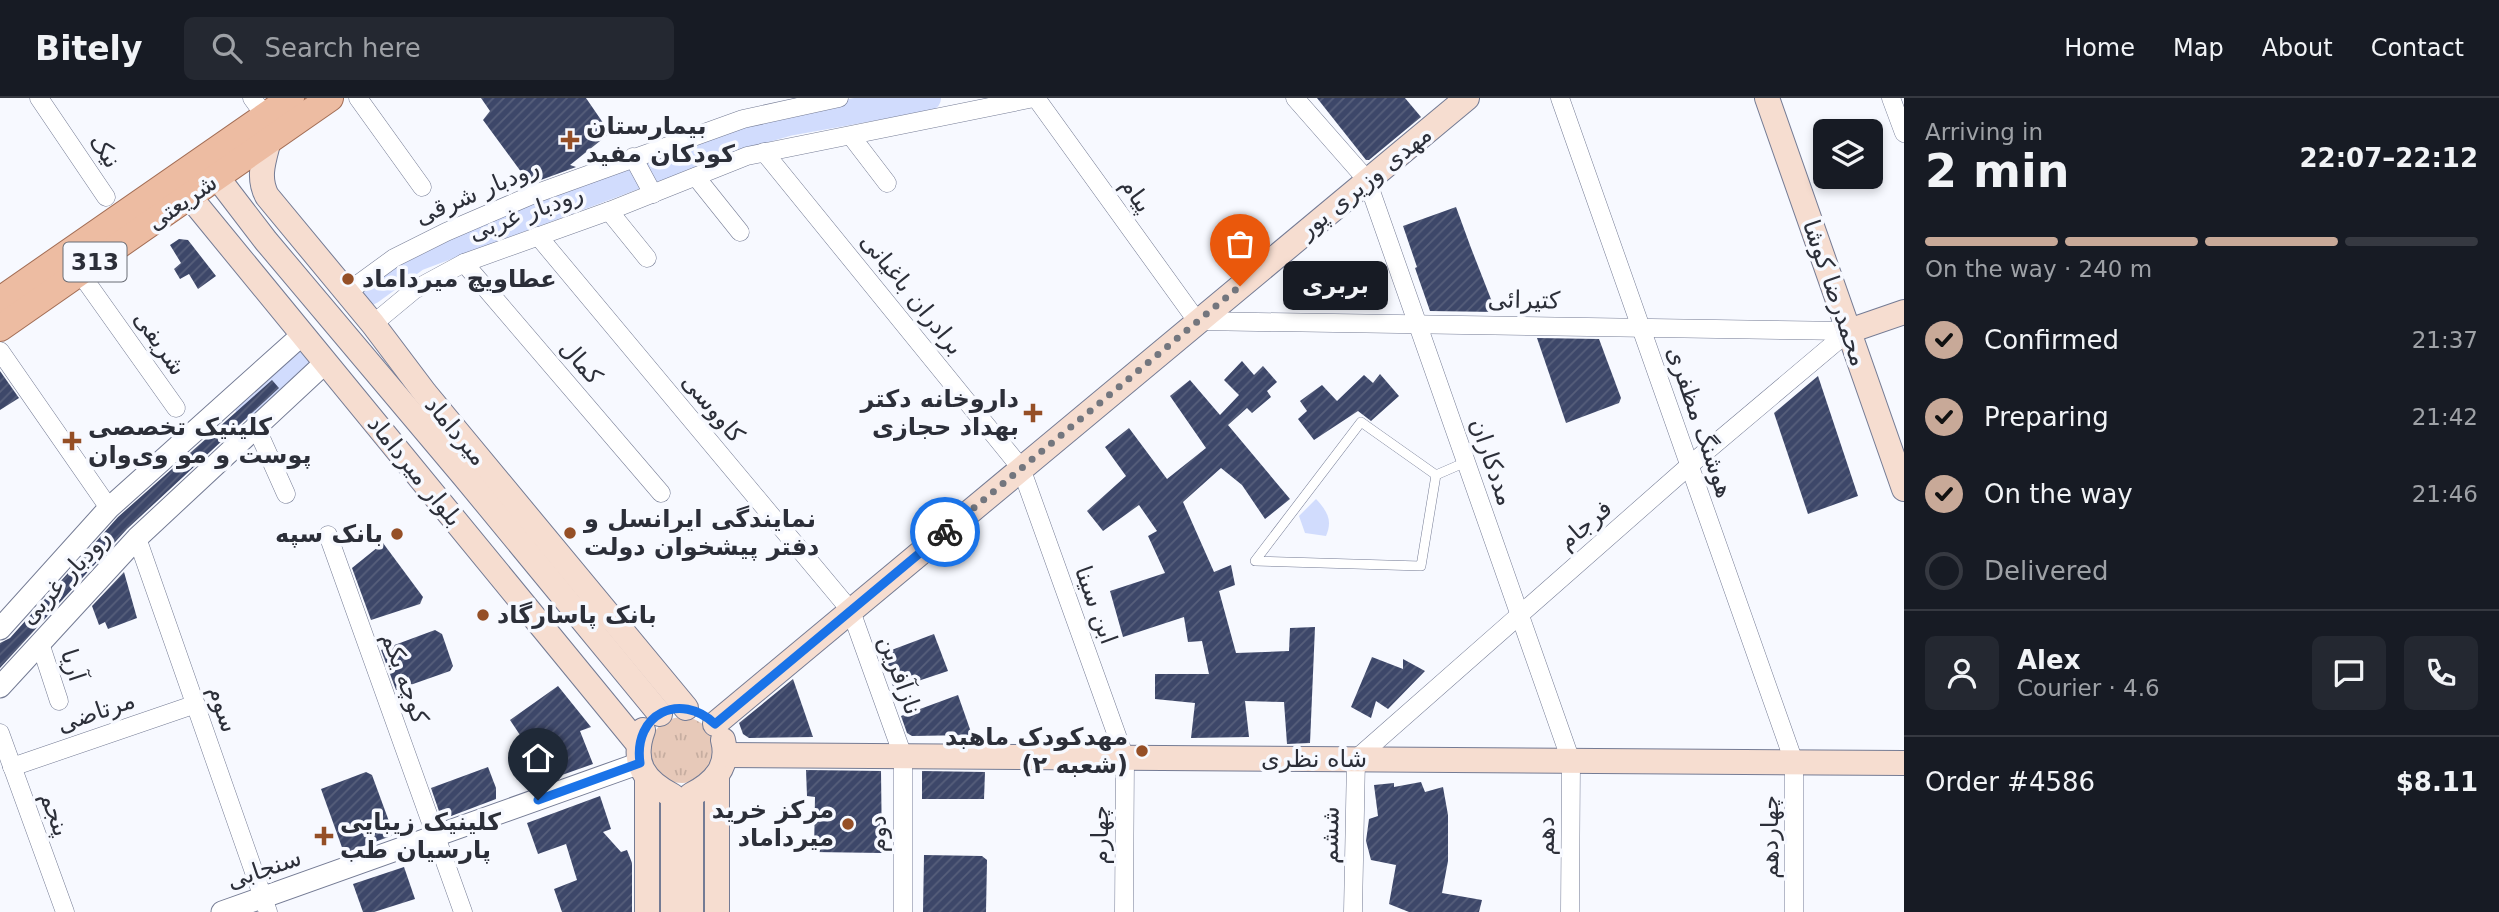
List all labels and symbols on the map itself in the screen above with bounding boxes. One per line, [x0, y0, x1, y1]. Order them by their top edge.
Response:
place label: بیمارستان کودکان مفید [586, 112, 735, 168]
street label: مهدی وزیری پور [1292, 120, 1437, 245]
street label: نیک [83, 128, 127, 174]
marker: بیمارستان کودکان مفید [560, 130, 580, 150]
street label: رودبار شرقی [411, 153, 543, 231]
street label: شریعتی [142, 168, 222, 236]
street label: پیام [1114, 172, 1158, 218]
street label: رودبار غربی [465, 179, 587, 247]
pin [1210, 214, 1270, 286]
street label: محمدرضا کوشا [1797, 216, 1873, 370]
street label: برادران باغیانی [854, 227, 970, 361]
road number: 313 [64, 242, 126, 281]
callout: بربرى [1282, 262, 1387, 310]
place label: عطاویچ میرداماد [362, 265, 557, 293]
marker: عطاویچ میرداماد [340, 271, 356, 287]
street label: کتیرائی [1488, 285, 1561, 315]
street label: شریفی [128, 305, 192, 381]
street label: کمال [554, 334, 608, 391]
street label: هوشنگ مظفری [1661, 343, 1739, 501]
street label: کاووسی [676, 368, 750, 449]
place label: داروخانه دکتر بهداد حجازی [859, 385, 1019, 441]
street label: میرداماد [419, 391, 493, 471]
marker: داروخانه دکتر بهداد حجازی [1025, 405, 1041, 421]
street label: بلوار میرداماد [362, 410, 468, 532]
place label: کلینیک تخصصی پوست و مو وی‌وان [88, 413, 312, 469]
street label: مددکاران [1464, 415, 1520, 509]
marker: کلینیک تخصصی پوست و مو وی‌وان [62, 431, 82, 451]
street label: فرجام [1553, 494, 1617, 556]
courier [910, 497, 980, 567]
place label: نمایندگی ایرانسل و دفتر پیشخوان دولت [583, 505, 819, 561]
place label: بانک سپه [275, 520, 383, 548]
street label: رودبار غربی [14, 524, 116, 630]
marker: نمایندگی ایرانسل و دفتر پیشخوان دولت [562, 525, 578, 541]
marker: بانک سپه [389, 526, 405, 542]
street label: ابن سینا [1069, 562, 1123, 648]
place label: بانک پاسارگاد [497, 601, 657, 629]
marker: بانک پاسارگاد [475, 607, 491, 623]
street label: کوچه یکم [376, 629, 435, 728]
street label: نازآفرین [873, 631, 928, 718]
street label: آریا [55, 645, 93, 686]
street label: سوم [202, 682, 244, 736]
street label: مرتاضی [53, 686, 139, 738]
place label: مهدکودک ماهبد (شعبه ۲) [945, 723, 1128, 779]
pin [508, 728, 568, 800]
marker: مهدکودک ماهبد (شعبه ۲) [1134, 743, 1150, 759]
street label: شاه نظری [1261, 745, 1367, 773]
street label: پنجم [34, 788, 76, 840]
street label: چهاردهم [1756, 795, 1784, 879]
place label: مرکز خرید میرداماد [712, 796, 834, 852]
street label: چهارم [1086, 805, 1114, 865]
street label: ششم [1316, 806, 1344, 864]
place label: کلینیک زیبایی پارسیان طب [340, 808, 501, 864]
street label: دوم [864, 815, 892, 853]
marker: مرکز خرید میرداماد [840, 816, 856, 832]
street label: دهم [1532, 816, 1560, 856]
marker: کلینیک زیبایی پارسیان طب [314, 826, 334, 846]
street label: سنجابی [223, 843, 305, 895]

